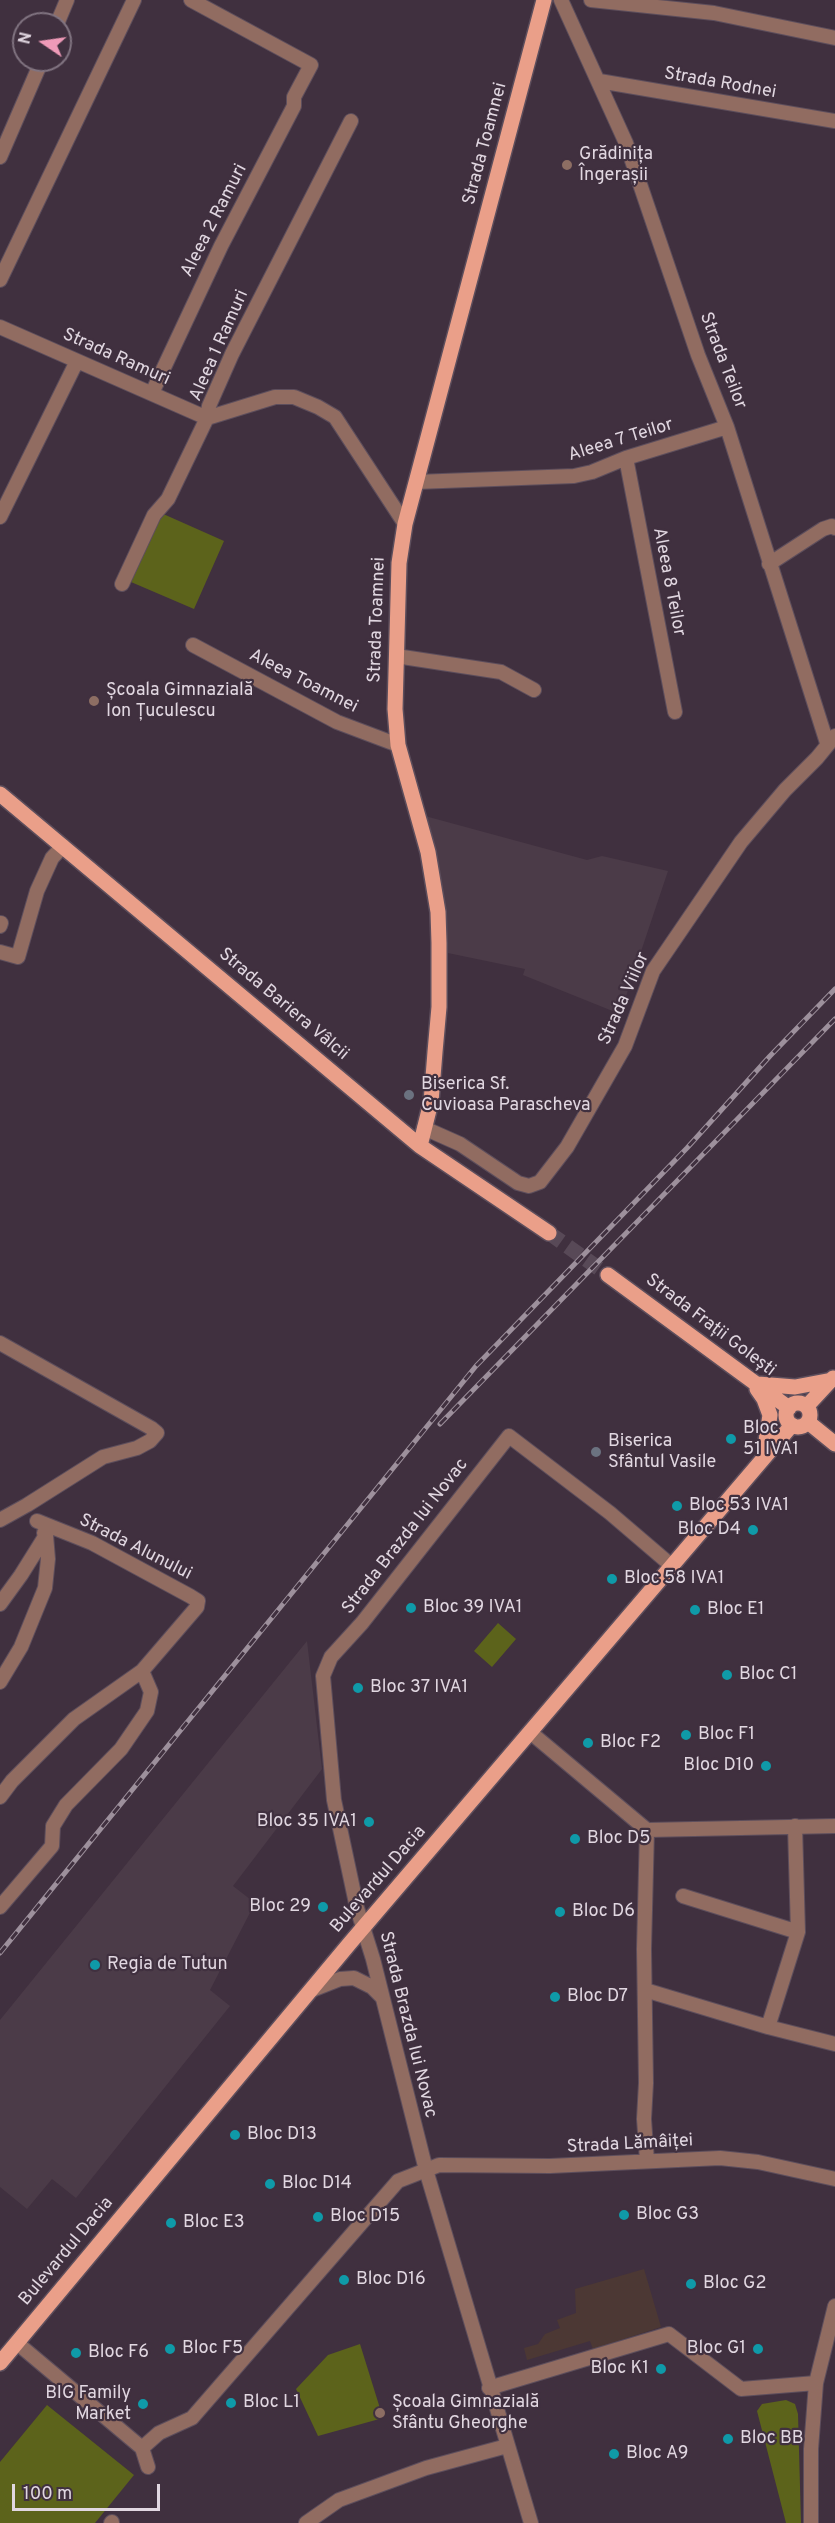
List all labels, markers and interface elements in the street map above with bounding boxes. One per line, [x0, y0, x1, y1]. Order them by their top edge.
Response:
north arrow [12, 12, 72, 72]
text: N [15, 31, 37, 46]
street label: Strada Rodnei [662, 64, 778, 104]
street label: Strada Toamnei [459, 80, 513, 208]
place label: Grădinița Îngerașii [579, 144, 653, 186]
marker: Grădinița Îngerașii [560, 158, 574, 172]
street label: Aleea 2 Ramuri [177, 161, 253, 281]
street label: Aleea 1 Ramuri [186, 287, 254, 405]
street label: Strada Teilor [694, 310, 750, 412]
street label: Strada Ramuri [59, 325, 173, 391]
street label: Aleea 7 Teilor [566, 415, 676, 467]
street label: Aleea 8 Teilor [647, 526, 689, 638]
street label: Strada Toamnei [365, 557, 391, 683]
street label: Aleea Toamnei [245, 645, 361, 719]
place label: Școala Gimnazială Ion Țuculescu [106, 680, 253, 722]
marker: Școala Gimnazială Ion Țuculescu [87, 694, 101, 708]
street label: Strada Bariera Vâlcii [214, 944, 352, 1066]
street label: Strada Viilor [595, 949, 655, 1049]
place label: Biserica Sf. Cuvioasa Parascheva [421, 1074, 591, 1116]
marker: Biserica Sf. Cuvioasa Parascheva [402, 1088, 416, 1102]
street label: Strada Frații Golești [641, 1270, 779, 1382]
place label: Bloc 51 IVA1 [743, 1418, 799, 1460]
place label: Biserica Sfântul Vasile [608, 1431, 716, 1474]
marker: Bloc 51 IVA1 [724, 1432, 738, 1446]
marker: Biserica Sfântul Vasile [589, 1445, 603, 1459]
street label: Strada Brazda lui Novac [339, 1455, 473, 1619]
place label: Bloc 53 IVA1 [689, 1495, 789, 1517]
marker: Bloc 53 IVA1 [670, 1499, 684, 1513]
street label: Strada Alunului [75, 1510, 195, 1586]
place label: Bloc D4 [677, 1519, 741, 1541]
marker: Bloc D4 [746, 1523, 760, 1537]
place label: Bloc 58 IVA1 [624, 1568, 724, 1590]
marker: Bloc 58 IVA1 [605, 1572, 619, 1586]
place label: Bloc 39 IVA1 [423, 1597, 522, 1619]
place label: Bloc E1 [707, 1599, 765, 1621]
marker: Bloc 39 IVA1 [404, 1601, 418, 1615]
marker: Bloc E1 [688, 1603, 702, 1617]
place label: Bloc C1 [739, 1664, 797, 1686]
marker: Bloc C1 [720, 1668, 734, 1682]
place label: Bloc 37 IVA1 [370, 1677, 468, 1699]
marker: Bloc 37 IVA1 [351, 1681, 365, 1695]
place label: Bloc F1 [698, 1724, 755, 1746]
marker: Bloc F1 [679, 1728, 693, 1742]
place label: Bloc F2 [600, 1732, 661, 1754]
marker: Bloc F2 [581, 1736, 595, 1750]
place label: Bloc D10 [683, 1755, 754, 1777]
marker: Bloc D10 [759, 1759, 773, 1773]
place label: Bloc 35 IVA1 [257, 1811, 357, 1833]
marker: Bloc 35 IVA1 [362, 1815, 376, 1829]
street label: Bulevardul Dacia [327, 1822, 431, 1938]
place label: Bloc D5 [587, 1828, 651, 1850]
marker: Bloc D5 [568, 1832, 582, 1846]
place label: Bloc 29 [249, 1896, 311, 1918]
marker: Bloc 29 [316, 1900, 330, 1914]
place label: Bloc D6 [572, 1901, 635, 1923]
marker: Bloc D6 [553, 1905, 567, 1919]
street label: Strada Brazda lui Novac [373, 1929, 441, 2121]
place label: Regia de Tutun [107, 1954, 228, 1976]
marker: Regia de Tutun [88, 1958, 102, 1972]
place label: Bloc D7 [567, 1986, 628, 2008]
marker: Bloc D7 [548, 1990, 562, 2004]
place label: Bloc D13 [247, 2124, 317, 2146]
marker: Bloc D13 [228, 2128, 242, 2142]
street label: Strada Lămâiței [566, 2131, 694, 2159]
place label: Bloc D14 [282, 2173, 352, 2195]
marker: Bloc D14 [263, 2177, 277, 2191]
street label: Bulevardul Dacia [15, 2193, 119, 2311]
place label: Bloc G3 [636, 2204, 699, 2226]
place label: Bloc D15 [330, 2206, 400, 2228]
marker: Bloc G3 [617, 2208, 631, 2222]
marker: Bloc D15 [311, 2210, 325, 2224]
place label: Bloc E3 [183, 2212, 245, 2234]
marker: Bloc E3 [164, 2216, 178, 2230]
place label: Bloc D16 [356, 2269, 426, 2291]
marker: Bloc D16 [337, 2273, 351, 2287]
place label: Bloc G2 [703, 2273, 766, 2295]
marker: Bloc G2 [684, 2277, 698, 2291]
place label: Bloc F5 [182, 2338, 243, 2360]
place label: Bloc G1 [687, 2338, 746, 2360]
place label: Bloc F6 [88, 2342, 149, 2364]
marker: Bloc F5 [163, 2342, 177, 2356]
marker: Bloc G1 [751, 2342, 765, 2356]
marker: Bloc F6 [69, 2346, 83, 2360]
place label: Bloc K1 [591, 2358, 649, 2380]
marker: Bloc K1 [654, 2362, 668, 2376]
place label: BIG Family Market [45, 2383, 131, 2426]
place label: Bloc L1 [243, 2392, 300, 2414]
place label: Școala Gimnazială Sfântu Gheorghe [392, 2392, 539, 2434]
marker: Bloc L1 [224, 2396, 238, 2410]
marker: BIG Family Market [136, 2397, 150, 2411]
marker: Școala Gimnazială Sfântu Gheorghe [373, 2406, 387, 2420]
place label: Bloc BB [740, 2428, 804, 2450]
marker: Bloc BB [721, 2432, 735, 2446]
place label: Bloc A9 [626, 2443, 689, 2465]
marker: Bloc A9 [607, 2447, 621, 2461]
scale bar [15, 2472, 164, 2510]
text: 100 m [23, 2483, 72, 2506]

